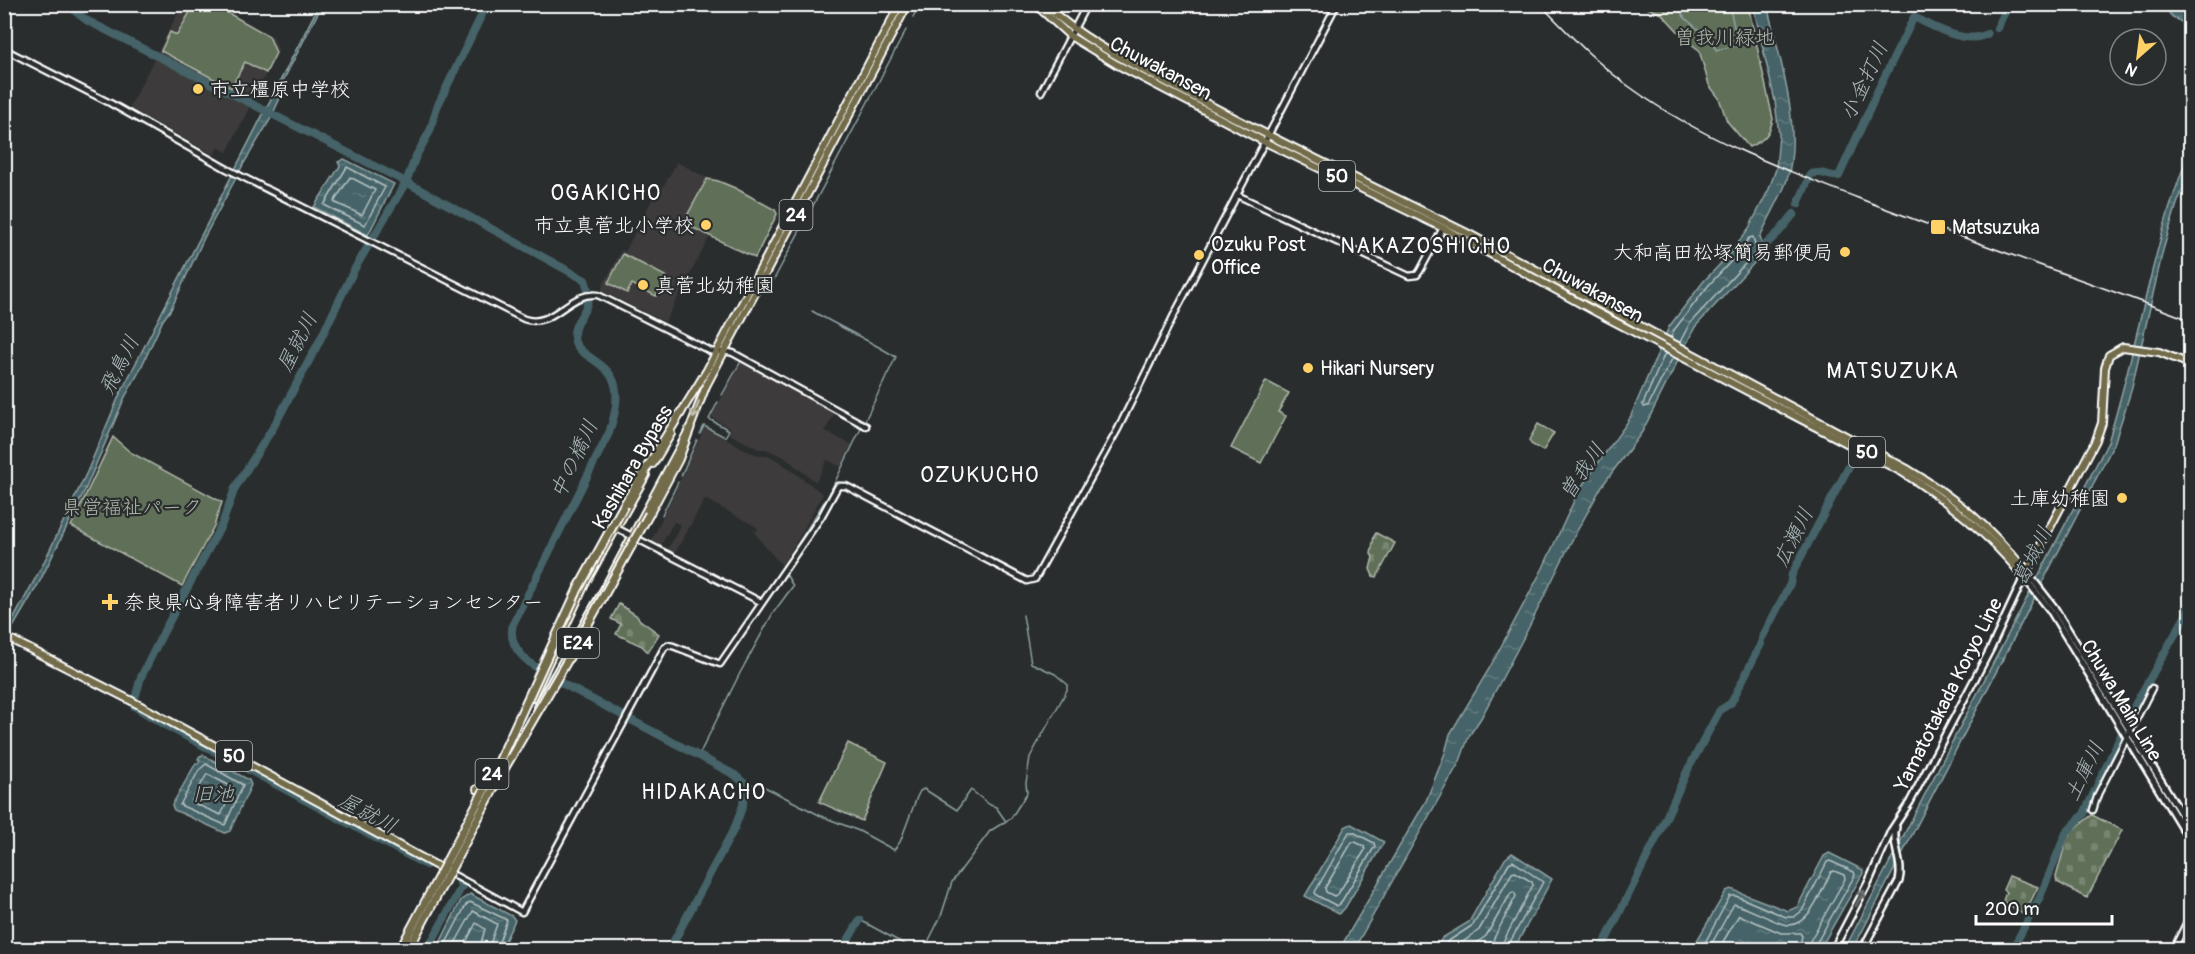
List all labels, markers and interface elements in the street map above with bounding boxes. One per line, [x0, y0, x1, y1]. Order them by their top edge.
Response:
park label: 曽我川緑地 [1675, 25, 1775, 50]
north arrow [2108, 27, 2168, 87]
street label: Chuwakansen [1105, 31, 1216, 106]
water label: 小金打川 [1834, 37, 1894, 125]
text: N [2122, 58, 2141, 81]
place label: 市立橿原中学校 [210, 77, 350, 102]
marker: 市立橿原中学校 [191, 82, 205, 96]
road number: 50 [1319, 161, 1355, 191]
district label: OGAKICHO [550, 180, 662, 207]
road number: 24 [780, 200, 812, 230]
place label: 市立真菅北小学校 [534, 213, 694, 238]
place label: Matsuzuka [1952, 215, 2040, 240]
marker: 市立真菅北小学校 [699, 218, 713, 232]
marker: Matsuzuka [1929, 218, 1947, 236]
place label: Ozuku Post Office [1211, 232, 1307, 280]
district label: NAKAZOSHICHO [1341, 233, 1511, 260]
place label: 大和高田松塚簡易郵便局 [1613, 240, 1833, 265]
marker: 大和高田松塚簡易郵便局 [1838, 245, 1852, 259]
marker: Ozuku Post Office [1192, 248, 1206, 262]
street label: Chuwakansen [1538, 252, 1648, 329]
place label: 真菅北幼稚園 [655, 273, 775, 298]
marker: 真菅北幼稚園 [636, 278, 650, 292]
water label: 屋就川 [271, 308, 324, 376]
water label: 飛鳥川 [93, 331, 146, 399]
place label: Hikari Nursery [1320, 356, 1435, 381]
district label: MATSUZUKA [1827, 358, 1959, 385]
marker: Hikari Nursery [1301, 361, 1315, 375]
one-way arrow [690, 400, 701, 419]
street label: Kashihara Bypass [587, 401, 678, 534]
water label: 中の橋川 [544, 415, 604, 503]
road number: 50 [1849, 437, 1885, 467]
water label: 曽我川 [1554, 438, 1611, 505]
district label: OZUKUCHO [920, 462, 1040, 489]
place label: 土庫幼稚園 [2010, 486, 2110, 511]
marker: 土庫幼稚園 [2115, 491, 2129, 505]
park label: 県営福祉パーク [62, 495, 202, 520]
water label: 広瀬川 [1767, 503, 1820, 571]
water label: 葛城川 [2006, 522, 2059, 590]
place label: 奈良県心身障害者リハビリテーションセンター [124, 590, 543, 615]
marker: 奈良県心身障害者リハビリテーションセンター [101, 593, 119, 611]
street label: Yamatotakada Koryo Line [1888, 593, 2008, 796]
road number: E24 [557, 628, 599, 658]
street label: Chuwa Main Line [2075, 635, 2168, 766]
water label: 土庫川 [2059, 737, 2110, 805]
road number: 50 [216, 741, 252, 771]
road number: 24 [476, 759, 508, 789]
district label: HIDAKACHO [641, 779, 767, 806]
water label: 旧池 [192, 781, 235, 808]
water label: 屋就川 [334, 787, 402, 840]
scale bar [1976, 888, 2112, 926]
one-way arrow [1855, 889, 1866, 907]
text: 200 m [1985, 898, 2040, 921]

